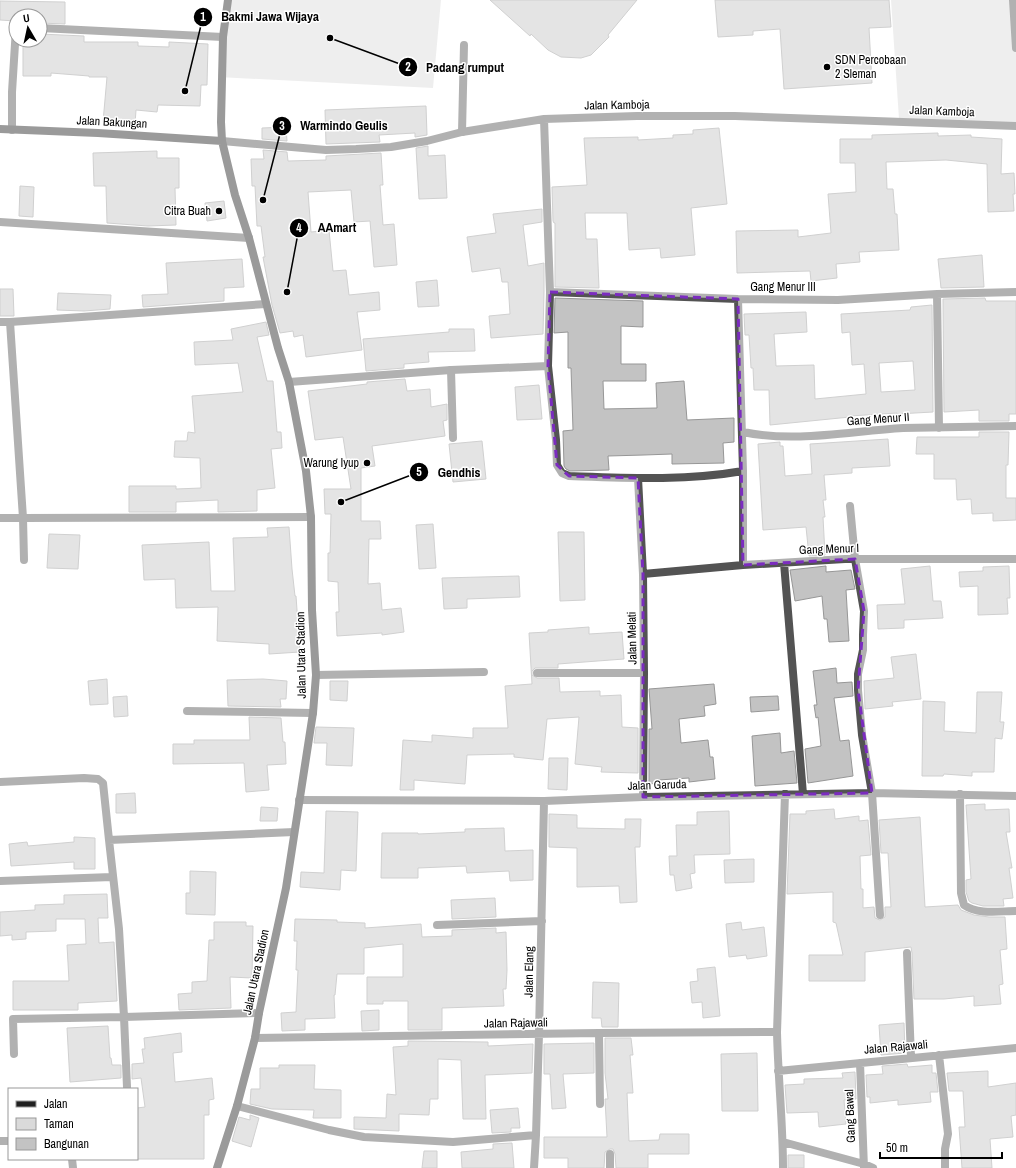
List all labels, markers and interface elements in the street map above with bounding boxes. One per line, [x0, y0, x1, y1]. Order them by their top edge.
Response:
callout: Bakmi Jawa Wijaya [193, 4, 327, 29]
north arrow [8, 8, 48, 48]
text: Bakmi Jawa Wijaya [221, 8, 319, 25]
text: 1 [200, 9, 206, 25]
text: U [22, 11, 31, 26]
place label: SDN Percobaan 2 Sleman [835, 52, 906, 82]
callout: Padang rumput [398, 55, 512, 80]
text: 2 [405, 59, 411, 75]
text: Padang rumput [426, 59, 505, 76]
marker: SDN Percobaan 2 Sleman [822, 62, 832, 72]
street label: Jalan Kamboja [584, 96, 650, 114]
street label: Jalan Kamboja [909, 102, 975, 120]
street label: Jalan Bakungan [76, 112, 148, 132]
callout: Warmindo Geulis [272, 113, 395, 138]
text: Warmindo Geulis [300, 117, 388, 134]
text: 3 [279, 118, 285, 134]
place label: Citra Buah [164, 203, 211, 219]
marker: Citra Buah [214, 206, 224, 216]
callout: AAmart [289, 215, 364, 240]
text: AAmart [318, 219, 357, 236]
text: 4 [296, 220, 302, 236]
street label: Gang Menur III [750, 279, 816, 295]
street label: Gang Menur II [846, 409, 910, 429]
place label: Warung Iyup [304, 455, 359, 471]
marker: Warung Iyup [362, 458, 372, 468]
callout: Gendhis [409, 460, 488, 485]
text: 5 [416, 464, 422, 480]
text: Gendhis [438, 464, 480, 481]
street label: Gang Menur I [799, 540, 859, 558]
street label: Jalan Utara Stadion [292, 611, 310, 699]
street label: Jalan Melati [624, 611, 640, 665]
street label: Jalan Garuda [627, 776, 687, 794]
street label: Jalan Utara Stadion [239, 928, 273, 1016]
street label: Jalan Elang [521, 946, 537, 998]
street label: Jalan Rajawali [484, 1014, 548, 1032]
street label: Jalan Rajawali [863, 1036, 929, 1058]
legend [8, 1088, 138, 1160]
street label: Gang Bawal [841, 1089, 859, 1143]
text: Jalan [44, 1096, 68, 1112]
text: Taman [44, 1116, 74, 1132]
scale bar [880, 1134, 1002, 1160]
text: Bangunan [44, 1136, 89, 1152]
text: 50 m [886, 1140, 908, 1156]

